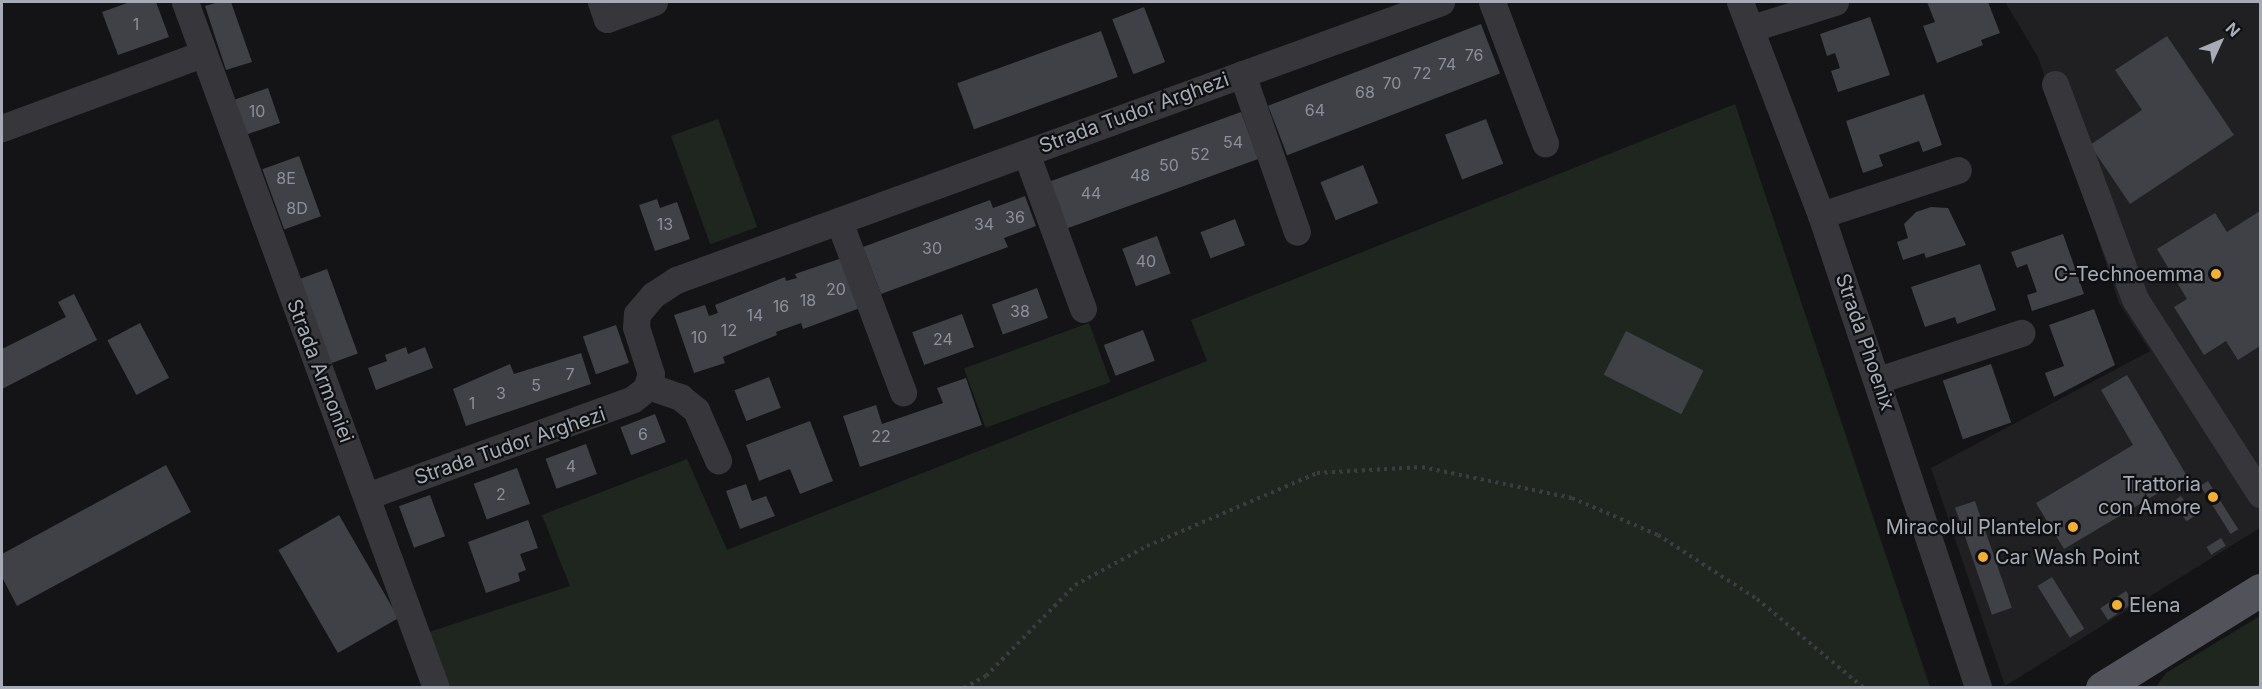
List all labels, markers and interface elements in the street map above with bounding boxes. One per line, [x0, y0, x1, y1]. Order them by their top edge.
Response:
north arrow [2190, 12, 2250, 72]
house number: 1 [133, 14, 139, 34]
text: N [2222, 18, 2244, 41]
house number: 76 [1465, 45, 1483, 65]
house number: 74 [1438, 54, 1456, 74]
house number: 72 [1413, 63, 1431, 83]
street label: Strada Tudor Arghezi [1036, 67, 1232, 159]
house number: 70 [1383, 73, 1401, 93]
house number: 68 [1355, 82, 1375, 102]
house number: 64 [1305, 100, 1325, 120]
house number: 10 [249, 101, 265, 121]
house number: 54 [1223, 132, 1243, 152]
house number: 52 [1190, 144, 1210, 164]
house number: 50 [1159, 155, 1179, 175]
house number: 48 [1130, 165, 1150, 185]
house number: 8E [276, 168, 296, 188]
house number: 44 [1081, 183, 1101, 203]
house number: 8D [286, 198, 308, 218]
house number: 36 [1005, 207, 1025, 227]
house number: 13 [657, 214, 673, 234]
house number: 34 [974, 214, 994, 234]
house number: 30 [922, 238, 942, 258]
house number: 40 [1136, 251, 1156, 271]
place label: C-Technoemma [2054, 262, 2204, 286]
marker: C-Technoemma [2209, 267, 2223, 281]
street label: Strada Phoenix [1830, 270, 1900, 414]
house number: 20 [826, 279, 846, 299]
house number: 18 [800, 290, 816, 310]
street label: Strada Armoniei [282, 296, 358, 446]
house number: 16 [773, 296, 789, 316]
house number: 38 [1010, 301, 1030, 321]
house number: 14 [747, 305, 763, 325]
house number: 12 [721, 320, 737, 340]
house number: 10 [691, 327, 707, 347]
house number: 24 [933, 329, 953, 349]
house number: 7 [565, 364, 575, 384]
house number: 5 [531, 375, 541, 395]
house number: 3 [496, 383, 506, 403]
house number: 1 [469, 393, 475, 413]
street label: Strada Tudor Arghezi [411, 402, 609, 490]
house number: 6 [638, 424, 648, 444]
house number: 22 [871, 426, 891, 446]
house number: 4 [566, 456, 576, 476]
place label: Trattoria con Amore [2098, 473, 2201, 520]
house number: 2 [496, 484, 506, 504]
marker: Trattoria con Amore [2206, 490, 2220, 504]
place label: Miracolul Plantelor [1886, 515, 2061, 539]
marker: Miracolul Plantelor [2066, 520, 2080, 534]
place label: Car Wash Point [1995, 545, 2140, 569]
marker: Car Wash Point [1976, 550, 1990, 564]
place label: Elena [2129, 593, 2181, 617]
marker: Elena [2110, 598, 2124, 612]

